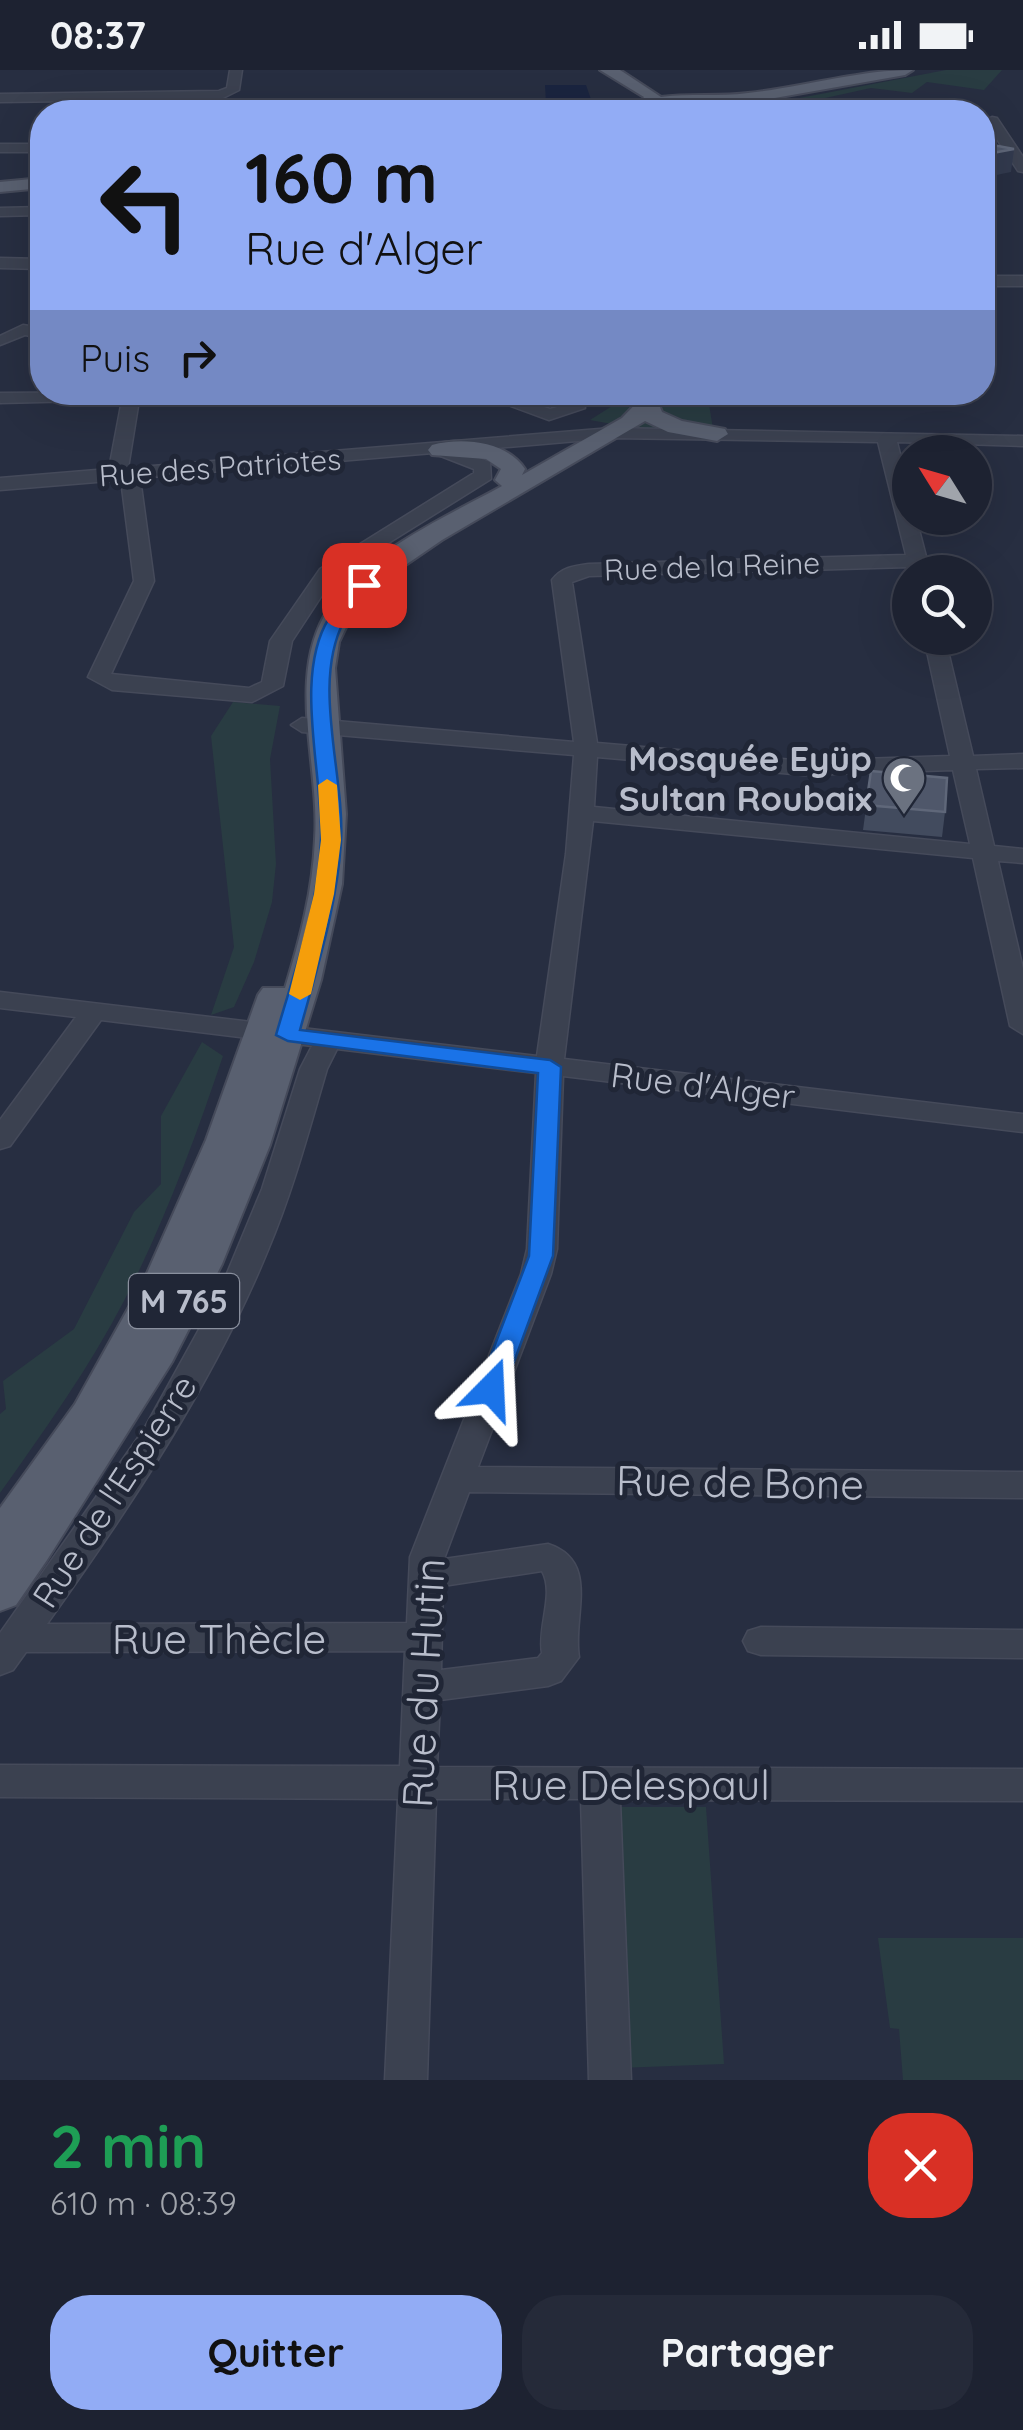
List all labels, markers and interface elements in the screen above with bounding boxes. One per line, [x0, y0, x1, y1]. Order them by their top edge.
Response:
text: 08:37 [50, 11, 146, 59]
text: 160 m [245, 133, 438, 221]
icon: left [80, 140, 210, 270]
text: Rue d'Alger [245, 220, 483, 276]
icon: right [170, 330, 225, 385]
text: Puis [80, 334, 150, 382]
north arrow [892, 435, 992, 535]
map controls [892, 435, 992, 655]
street label: Rue des Patriotes [98, 440, 342, 494]
pin [322, 543, 407, 628]
street label: Rue de la Reine [603, 543, 821, 589]
button: search [892, 555, 992, 655]
icon: arrive [337, 558, 392, 613]
place label: Mosquée Eyüp Sultan Roubaix [619, 736, 872, 820]
mosque icon: Mosquée Eyüp Sultan Roubaix [881, 755, 927, 816]
street label: Rue d'Alger [608, 1052, 798, 1118]
road number: M 765 [129, 1274, 239, 1328]
position arrow [439, 1337, 543, 1441]
street label: Rue de l'Espierre [22, 1366, 206, 1616]
street label: Rue de Bone [615, 1453, 865, 1511]
street label: Rue du Hutin [390, 1557, 456, 1809]
street label: Rue Thècle [112, 1612, 326, 1665]
street label: Rue Delespaul [492, 1758, 770, 1811]
text: 2 min [50, 2108, 206, 2183]
button: close [868, 2113, 973, 2218]
text: 610 m · 08:39 [50, 2183, 237, 2223]
button: Quitter [50, 2295, 502, 2410]
button: Partager [522, 2295, 973, 2410]

